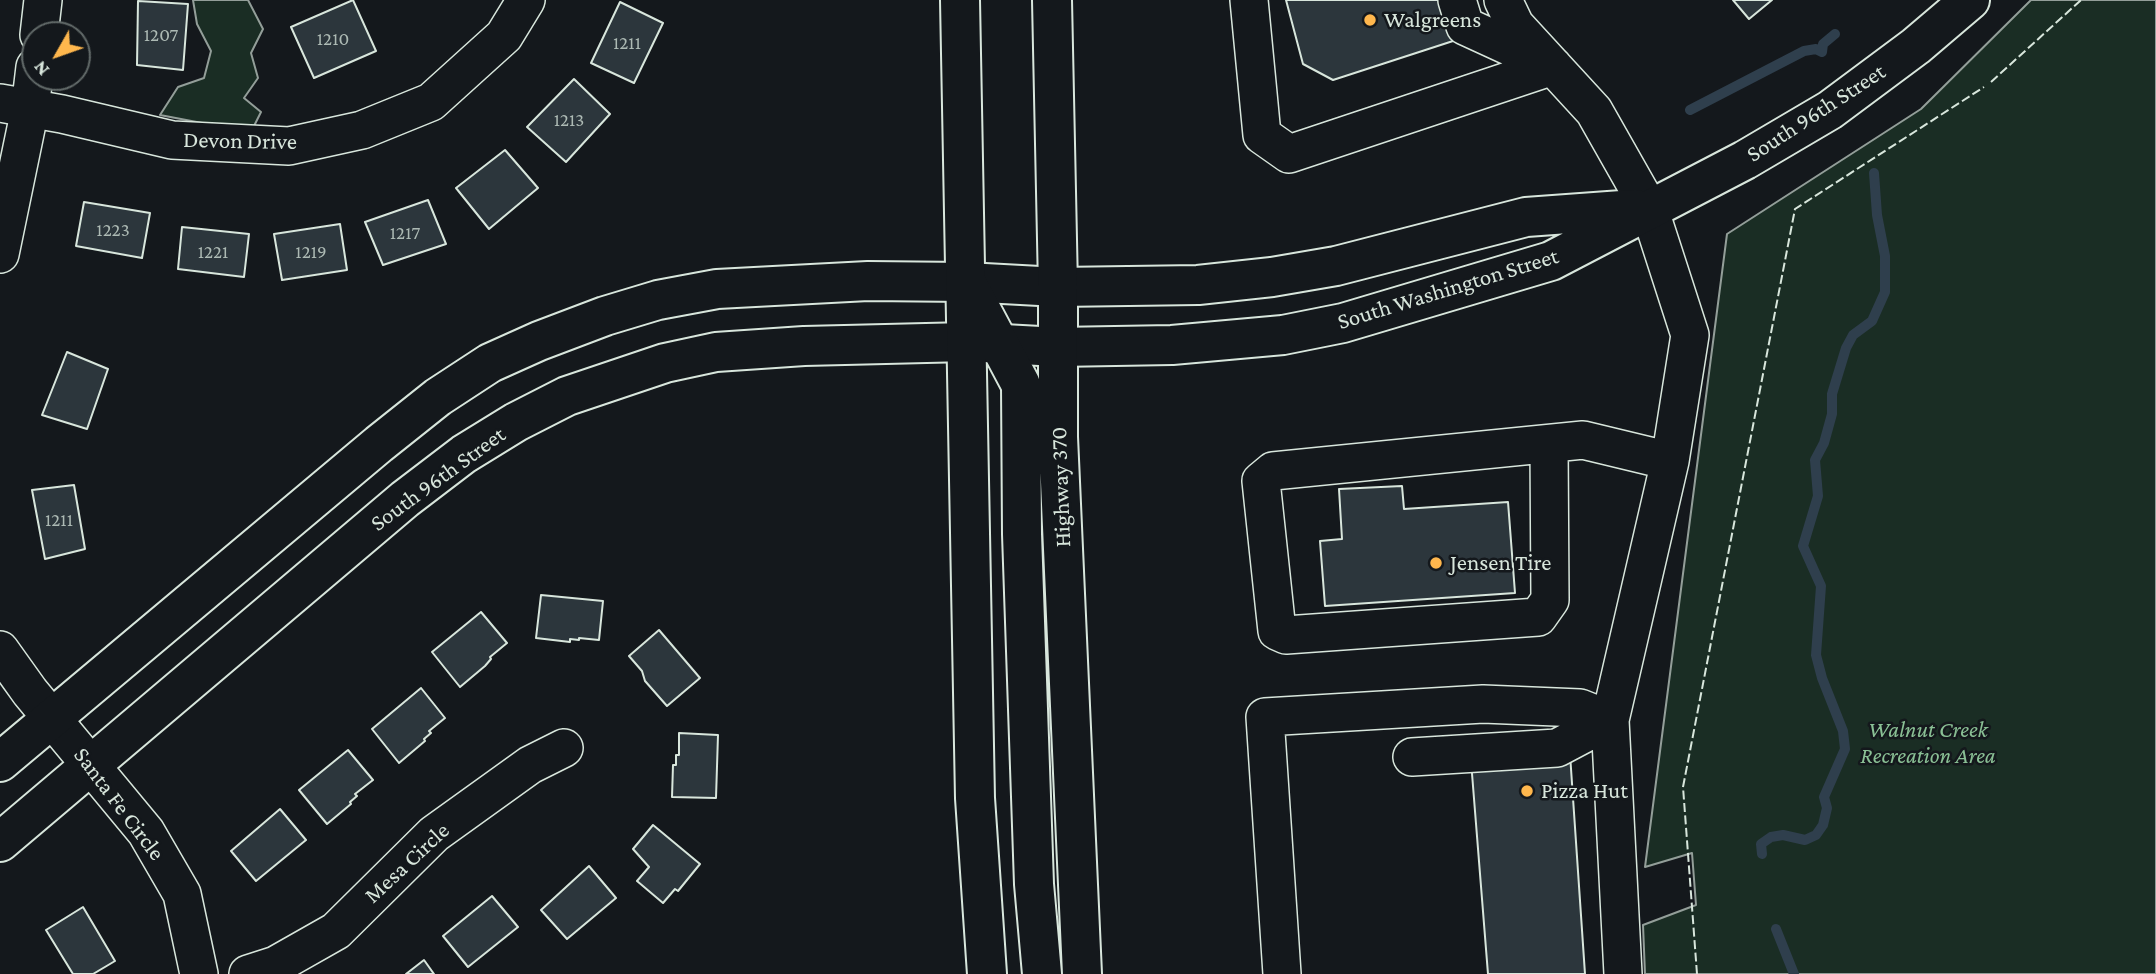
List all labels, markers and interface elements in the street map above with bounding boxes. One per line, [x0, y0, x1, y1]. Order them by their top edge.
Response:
place label: Walgreens [1384, 6, 1481, 34]
marker: Walgreens [1362, 12, 1378, 28]
north arrow [21, 21, 91, 91]
house number: 1207 [144, 24, 178, 46]
house number: 1210 [317, 28, 349, 50]
house number: 1211 [613, 32, 641, 54]
text: N [29, 57, 53, 80]
street label: South 96th Street [1741, 58, 1891, 168]
house number: 1213 [554, 109, 584, 131]
street label: Devon Drive [183, 126, 297, 156]
house number: 1223 [96, 219, 130, 241]
house number: 1217 [390, 222, 420, 244]
house number: 1221 [198, 241, 228, 263]
house number: 1219 [295, 241, 327, 263]
street label: South Washington Street [1334, 242, 1562, 336]
street label: South 96th Street [365, 421, 511, 537]
street label: Highway 370 [1045, 426, 1077, 548]
house number: 1211 [45, 509, 73, 531]
place label: Jensen Tire [1450, 549, 1551, 577]
marker: Jensen Tire [1428, 555, 1444, 571]
park label: Walnut Creek Recreation Area [1860, 716, 1996, 770]
street label: Santa Fe Circle [68, 742, 170, 866]
place label: Pizza Hut [1541, 777, 1628, 805]
marker: Pizza Hut [1519, 783, 1535, 799]
street label: Mesa Circle [359, 817, 455, 909]

